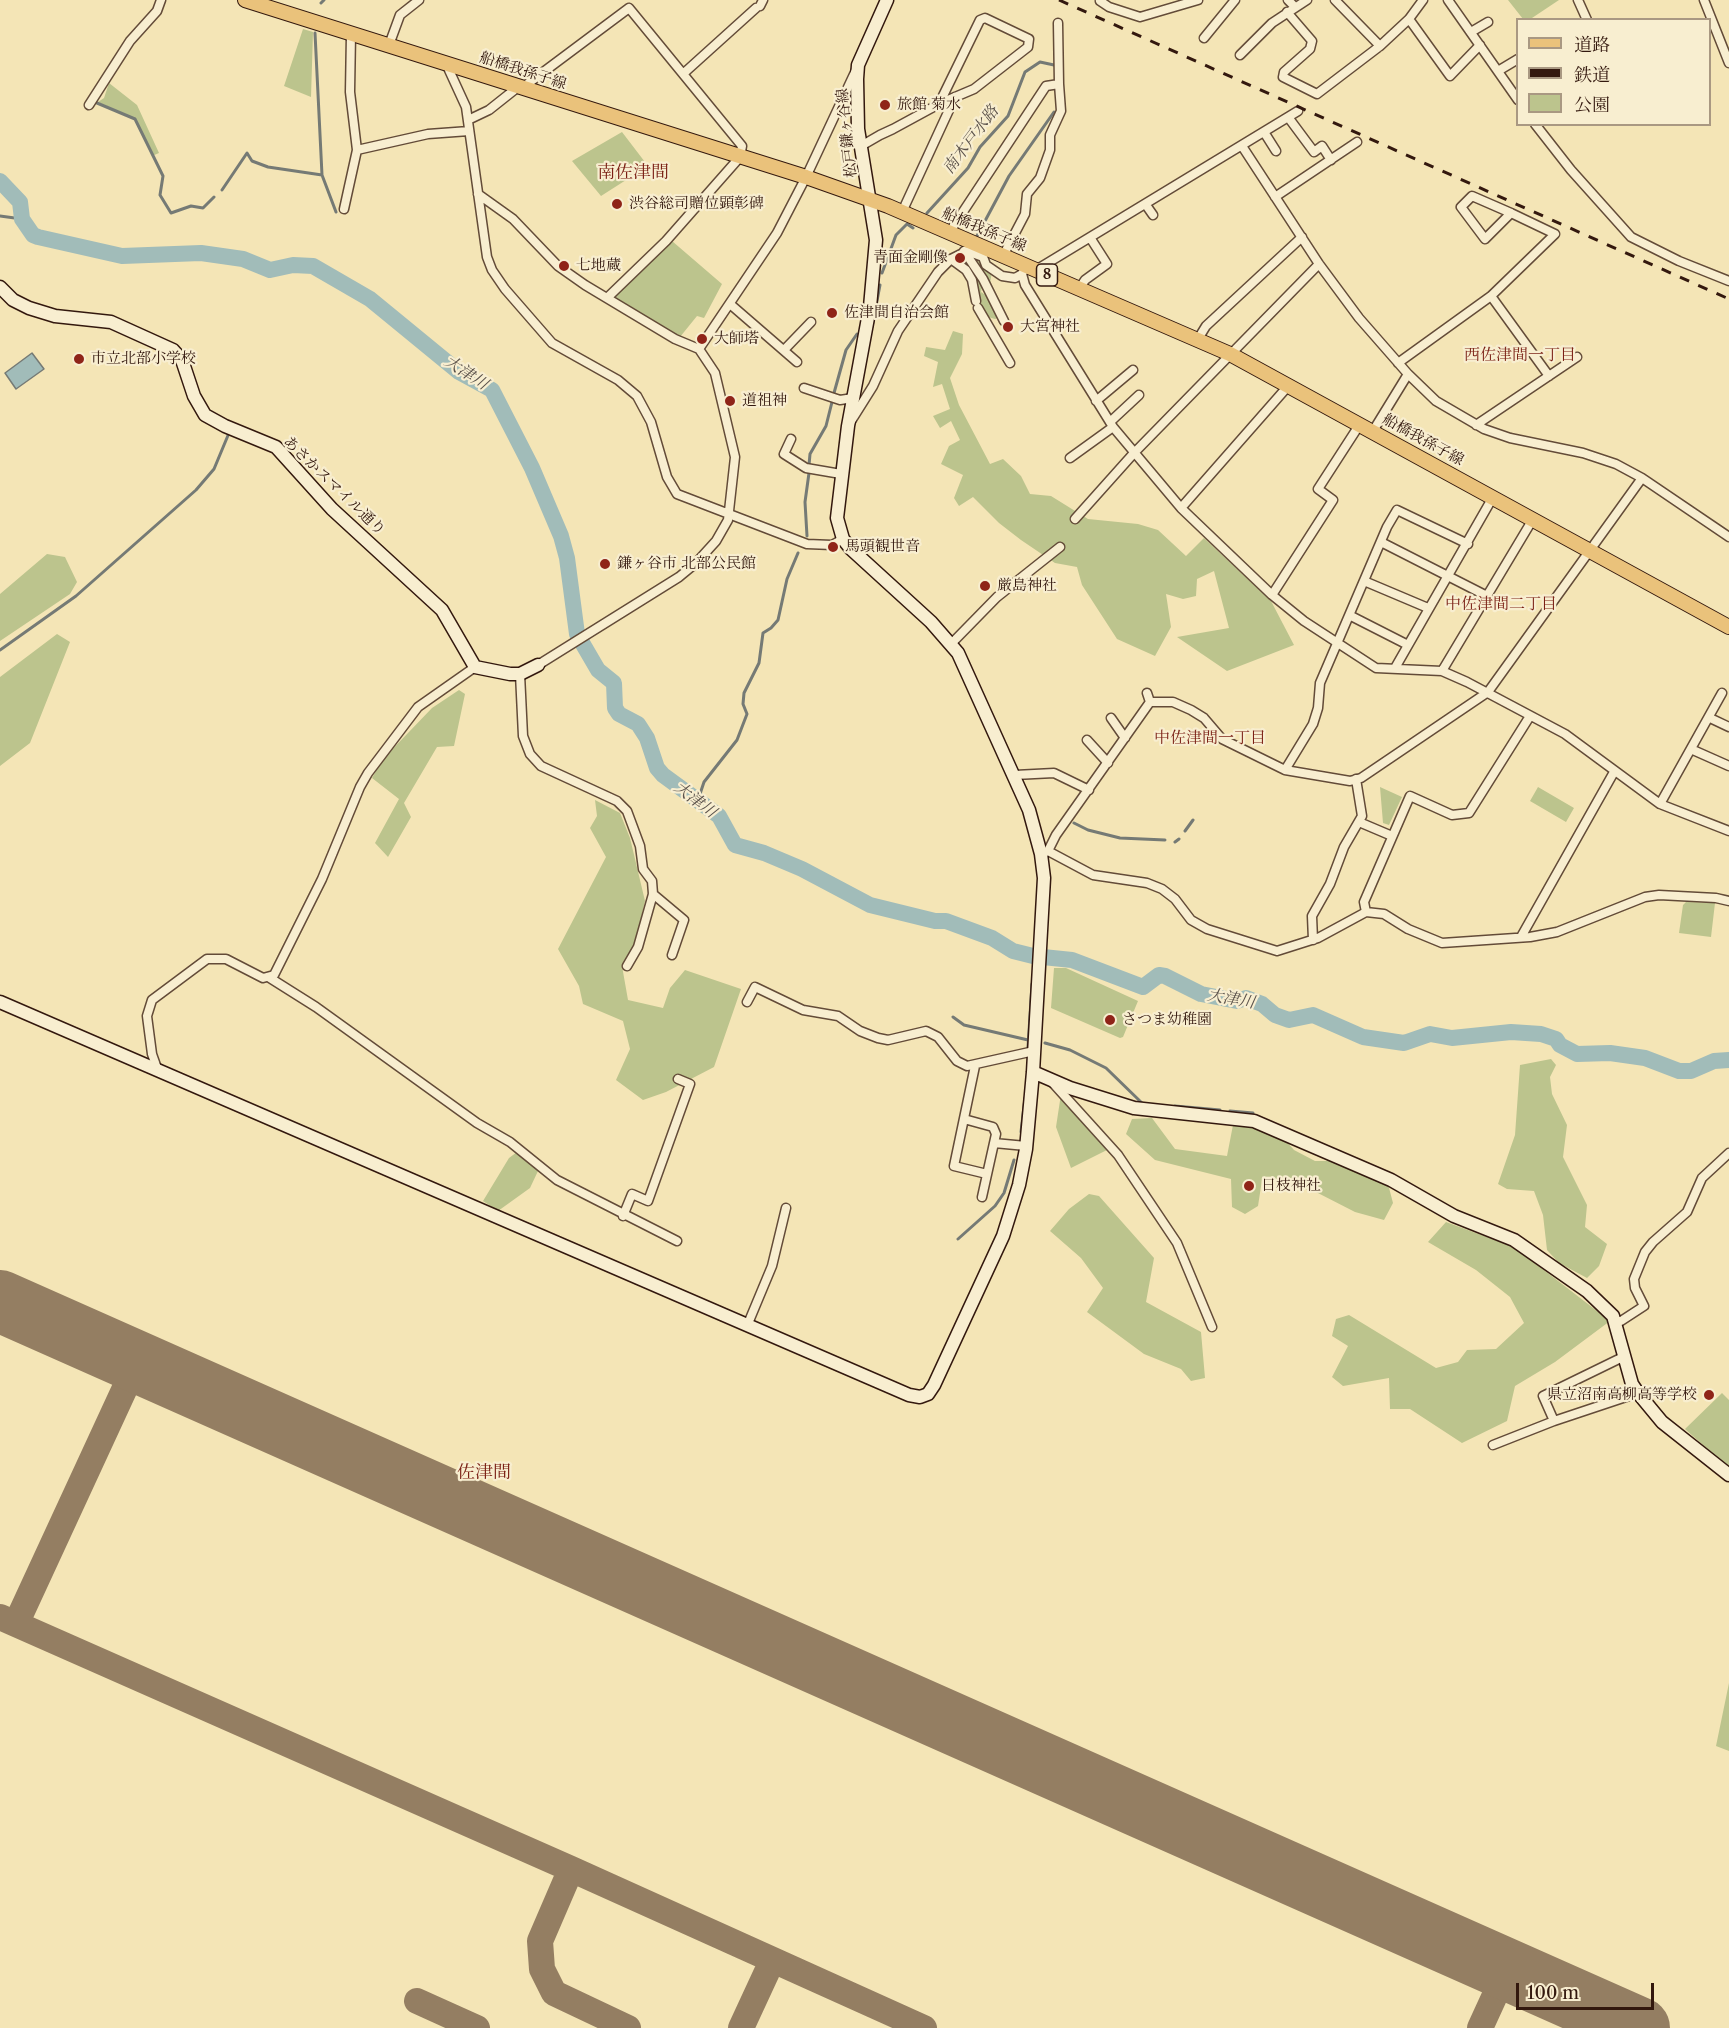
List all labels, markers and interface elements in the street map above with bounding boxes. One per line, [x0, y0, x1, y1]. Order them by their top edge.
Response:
legend [1516, 18, 1711, 126]
text: 道路 [1574, 34, 1610, 56]
street label: 船橋我孫子線 [477, 49, 569, 93]
text: 鉄道 [1574, 64, 1610, 86]
street label: 松戸鎌ヶ谷線 [833, 87, 861, 179]
text: 公園 [1574, 94, 1610, 116]
place label: 旅館 菊水 [897, 96, 961, 114]
marker: 旅館 菊水 [878, 98, 892, 112]
water label: 南木戸水路 [939, 102, 1003, 178]
district label: 南佐津間 [597, 162, 669, 184]
place label: 渋谷総司贈位顕彰碑 [629, 195, 764, 213]
marker: 渋谷総司贈位顕彰碑 [610, 197, 624, 211]
street label: 船橋我孫子線 [939, 204, 1029, 256]
place label: 青面金剛像 [873, 249, 948, 267]
marker: 青面金剛像 [953, 251, 967, 265]
place label: 七地蔵 [576, 257, 621, 275]
marker: 七地蔵 [557, 259, 571, 273]
road number: 8 [1036, 264, 1058, 286]
place label: 佐津間自治会館 [844, 304, 949, 322]
marker: 佐津間自治会館 [825, 306, 839, 320]
place label: 大宮神社 [1020, 318, 1080, 336]
marker: 大宮神社 [1001, 320, 1015, 334]
place label: 大師塔 [714, 330, 759, 348]
marker: 大師塔 [695, 332, 709, 346]
district label: 西佐津間一丁目 [1464, 345, 1576, 365]
place label: 市立北部小学校 [91, 350, 196, 368]
marker: 市立北部小学校 [72, 352, 86, 366]
water label: 大津川 [441, 352, 491, 394]
place label: 道祖神 [742, 392, 787, 410]
marker: 道祖神 [723, 394, 737, 408]
street label: 船橋我孫子線 [1379, 410, 1467, 470]
street label: あさかスマイル通り [279, 433, 389, 539]
place label: 馬頭観世音 [845, 538, 920, 556]
marker: 馬頭観世音 [826, 540, 840, 554]
place label: 鎌ヶ谷市 北部公民館 [617, 555, 756, 573]
marker: 鎌ヶ谷市 北部公民館 [598, 557, 612, 571]
place label: 厳島神社 [997, 577, 1057, 595]
marker: 厳島神社 [978, 579, 992, 593]
district label: 中佐津間二丁目 [1445, 594, 1557, 614]
district label: 中佐津間一丁目 [1154, 728, 1266, 748]
water label: 大津川 [670, 778, 720, 822]
water label: 大津川 [1206, 985, 1256, 1013]
place label: さつま幼稚園 [1122, 1011, 1212, 1029]
marker: さつま幼稚園 [1103, 1013, 1117, 1027]
place label: 日枝神社 [1261, 1177, 1321, 1195]
marker: 日枝神社 [1242, 1179, 1256, 1193]
place label: 県立沼南高柳高等学校 [1547, 1386, 1697, 1404]
marker: 県立沼南高柳高等学校 [1702, 1388, 1716, 1402]
district label: 佐津間 [457, 1462, 511, 1484]
scale bar [1519, 1971, 1657, 2009]
text: 100 m [1527, 1982, 1579, 2004]

